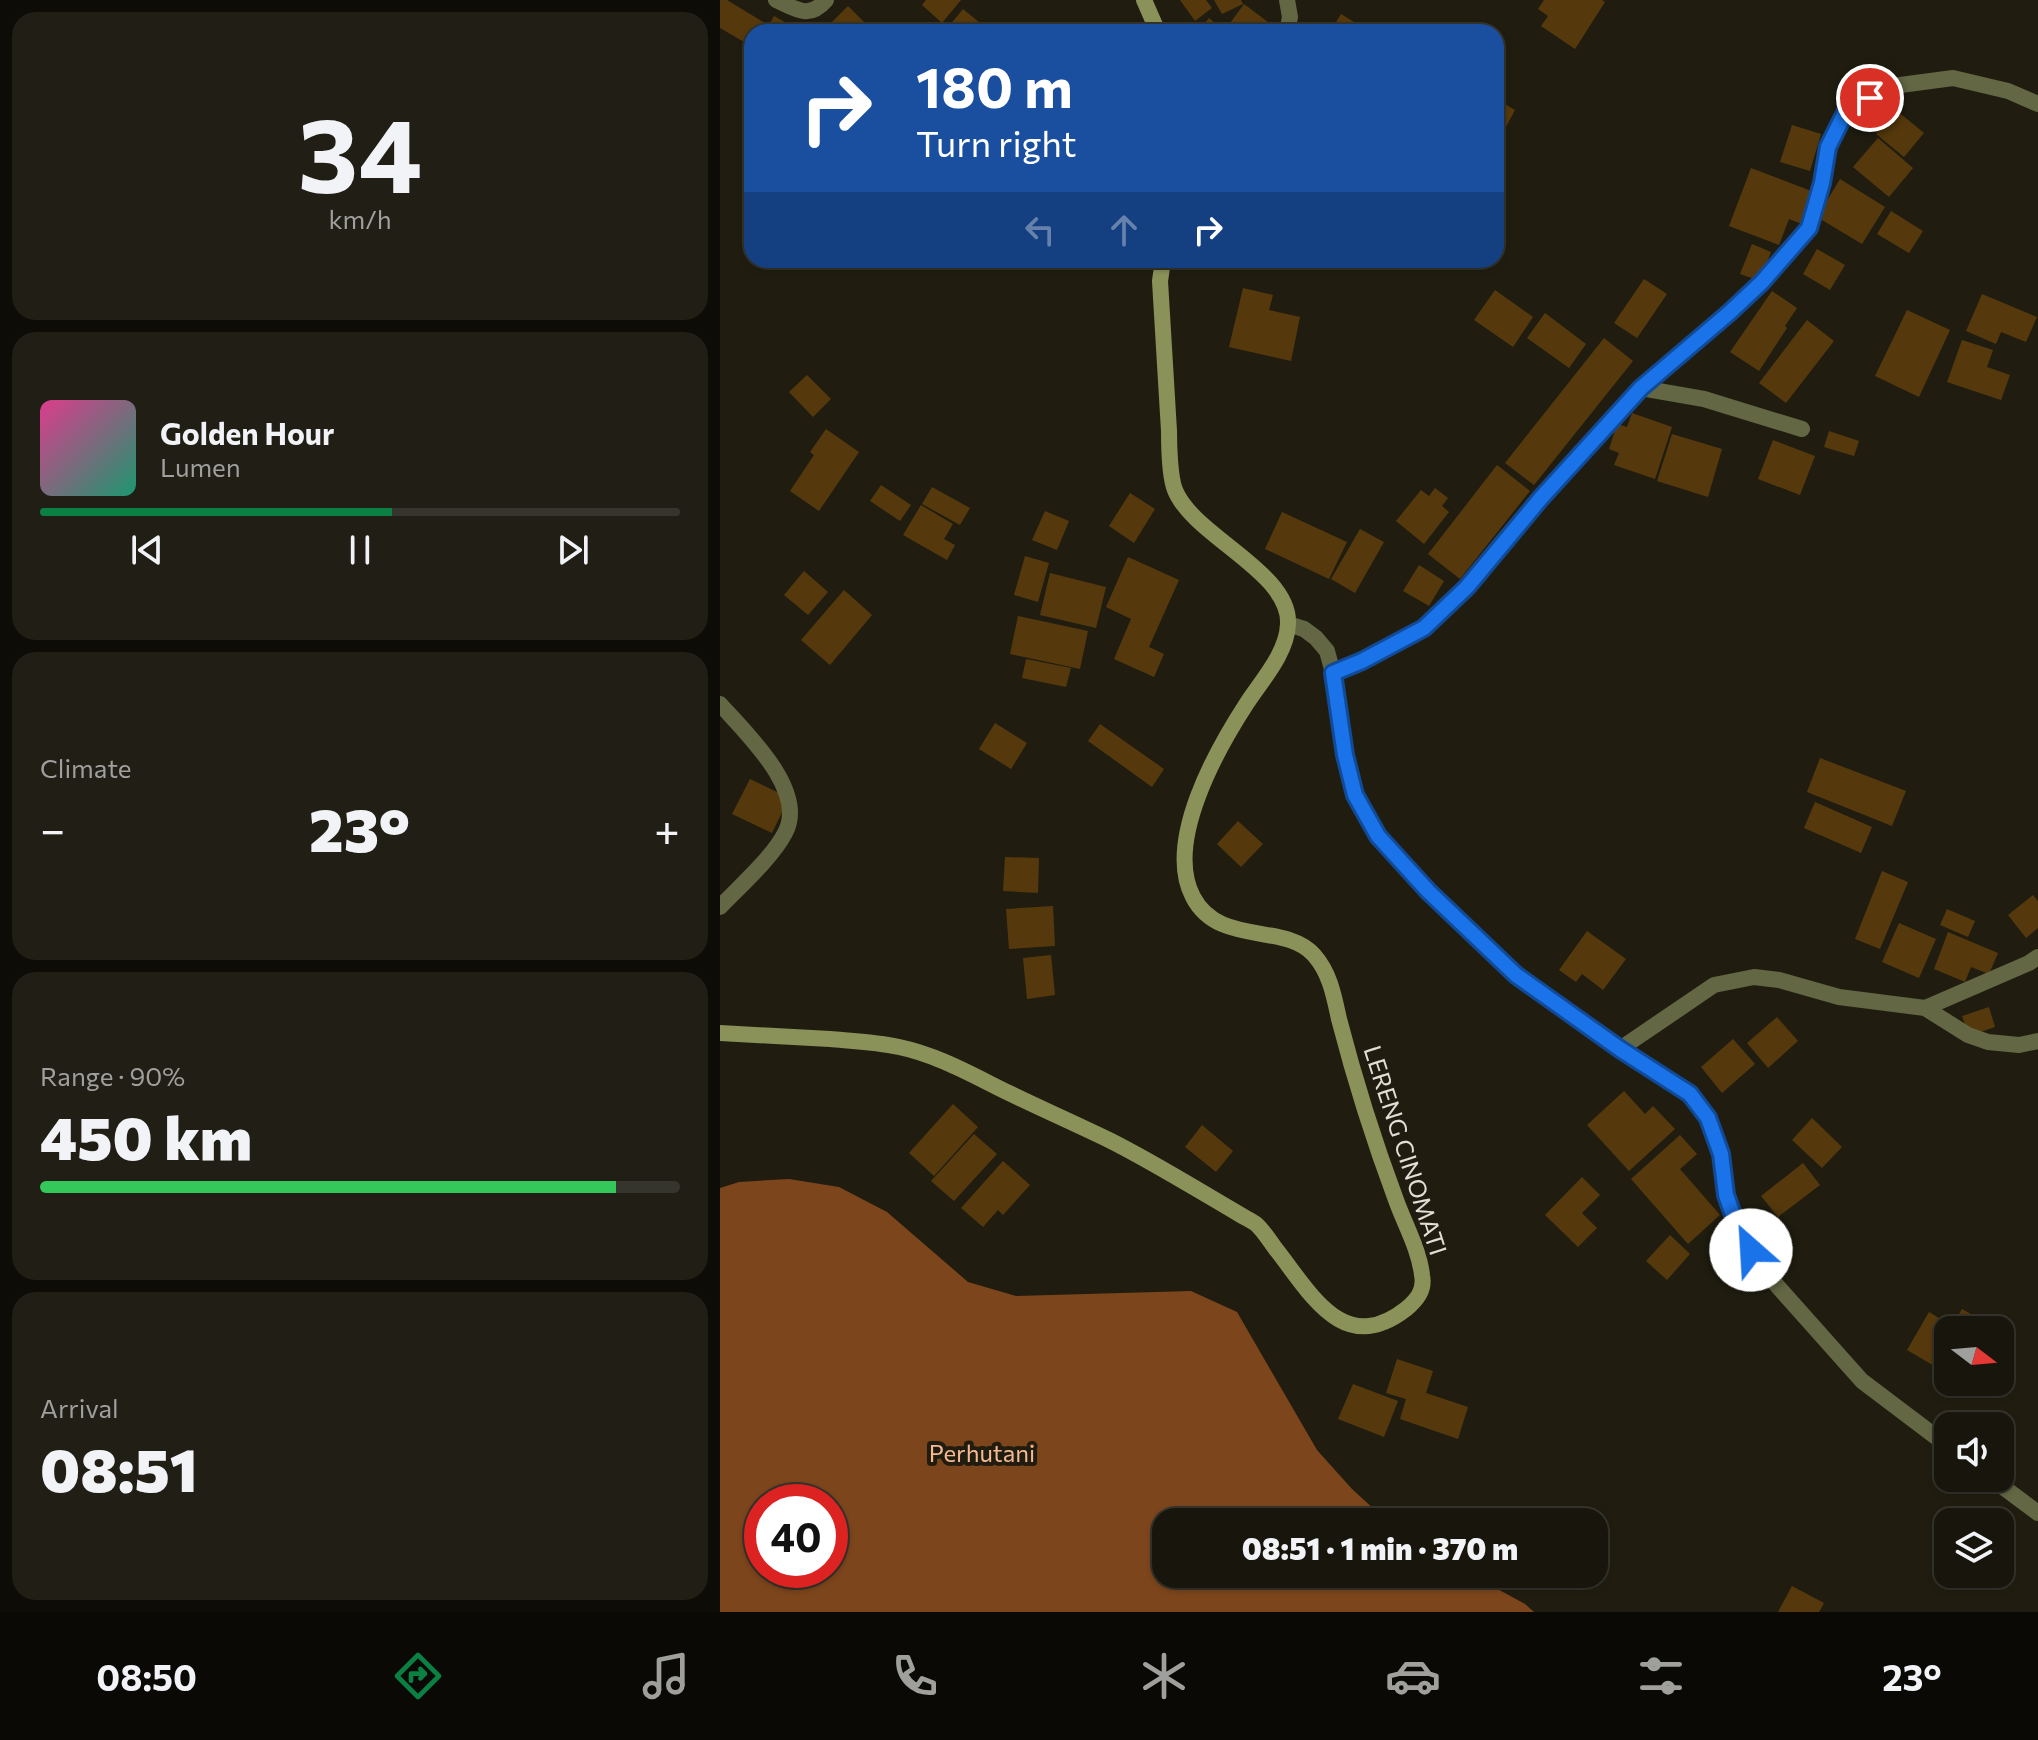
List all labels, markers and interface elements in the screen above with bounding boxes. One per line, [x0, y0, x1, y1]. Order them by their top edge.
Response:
text: 180 m [916, 51, 1073, 120]
icon: right [784, 56, 888, 160]
pin [1836, 64, 1904, 132]
icon: arrive [1848, 76, 1892, 120]
text: 34 [298, 87, 422, 214]
text: Turn right [916, 120, 1077, 164]
text: km/h [328, 203, 392, 234]
icon: left [1018, 208, 1062, 252]
icon: ahead [1102, 208, 1146, 252]
icon: right [1186, 208, 1230, 252]
text: Golden Hour [160, 414, 334, 451]
text: Lumen [160, 451, 241, 482]
icon: previous [125, 528, 169, 572]
icon: pause [338, 528, 382, 572]
icon: next [551, 528, 595, 572]
text: Climate [40, 752, 132, 783]
text: 23° [309, 791, 410, 864]
text: − [40, 801, 65, 855]
text: + [654, 801, 680, 855]
street label: LERENG CINOMATI [1358, 1042, 1454, 1258]
text: Range · 90% [40, 1060, 185, 1091]
text: 450 km [40, 1099, 252, 1172]
position arrow [1709, 1208, 1793, 1292]
north arrow [1934, 1316, 2014, 1396]
map controls [1934, 1316, 2014, 1588]
text: Arrival [40, 1392, 119, 1423]
button: sound [1934, 1412, 2014, 1492]
text: 08:51 [40, 1431, 198, 1504]
park label: Perhutani [929, 1438, 1035, 1467]
speed limit sign: 40 [744, 1484, 848, 1588]
button: layers [1934, 1508, 2014, 1588]
text: 08:51 · 1 min · 370 m [1242, 1529, 1518, 1566]
icon: directions [390, 1648, 446, 1704]
icon: music [638, 1648, 694, 1704]
icon: phone [887, 1648, 943, 1704]
icon: climate [1136, 1648, 1192, 1704]
icon: car [1385, 1648, 1441, 1704]
icon: filters [1633, 1648, 1689, 1704]
text: 08:50 [96, 1654, 197, 1698]
text: 23° [1882, 1654, 1942, 1698]

